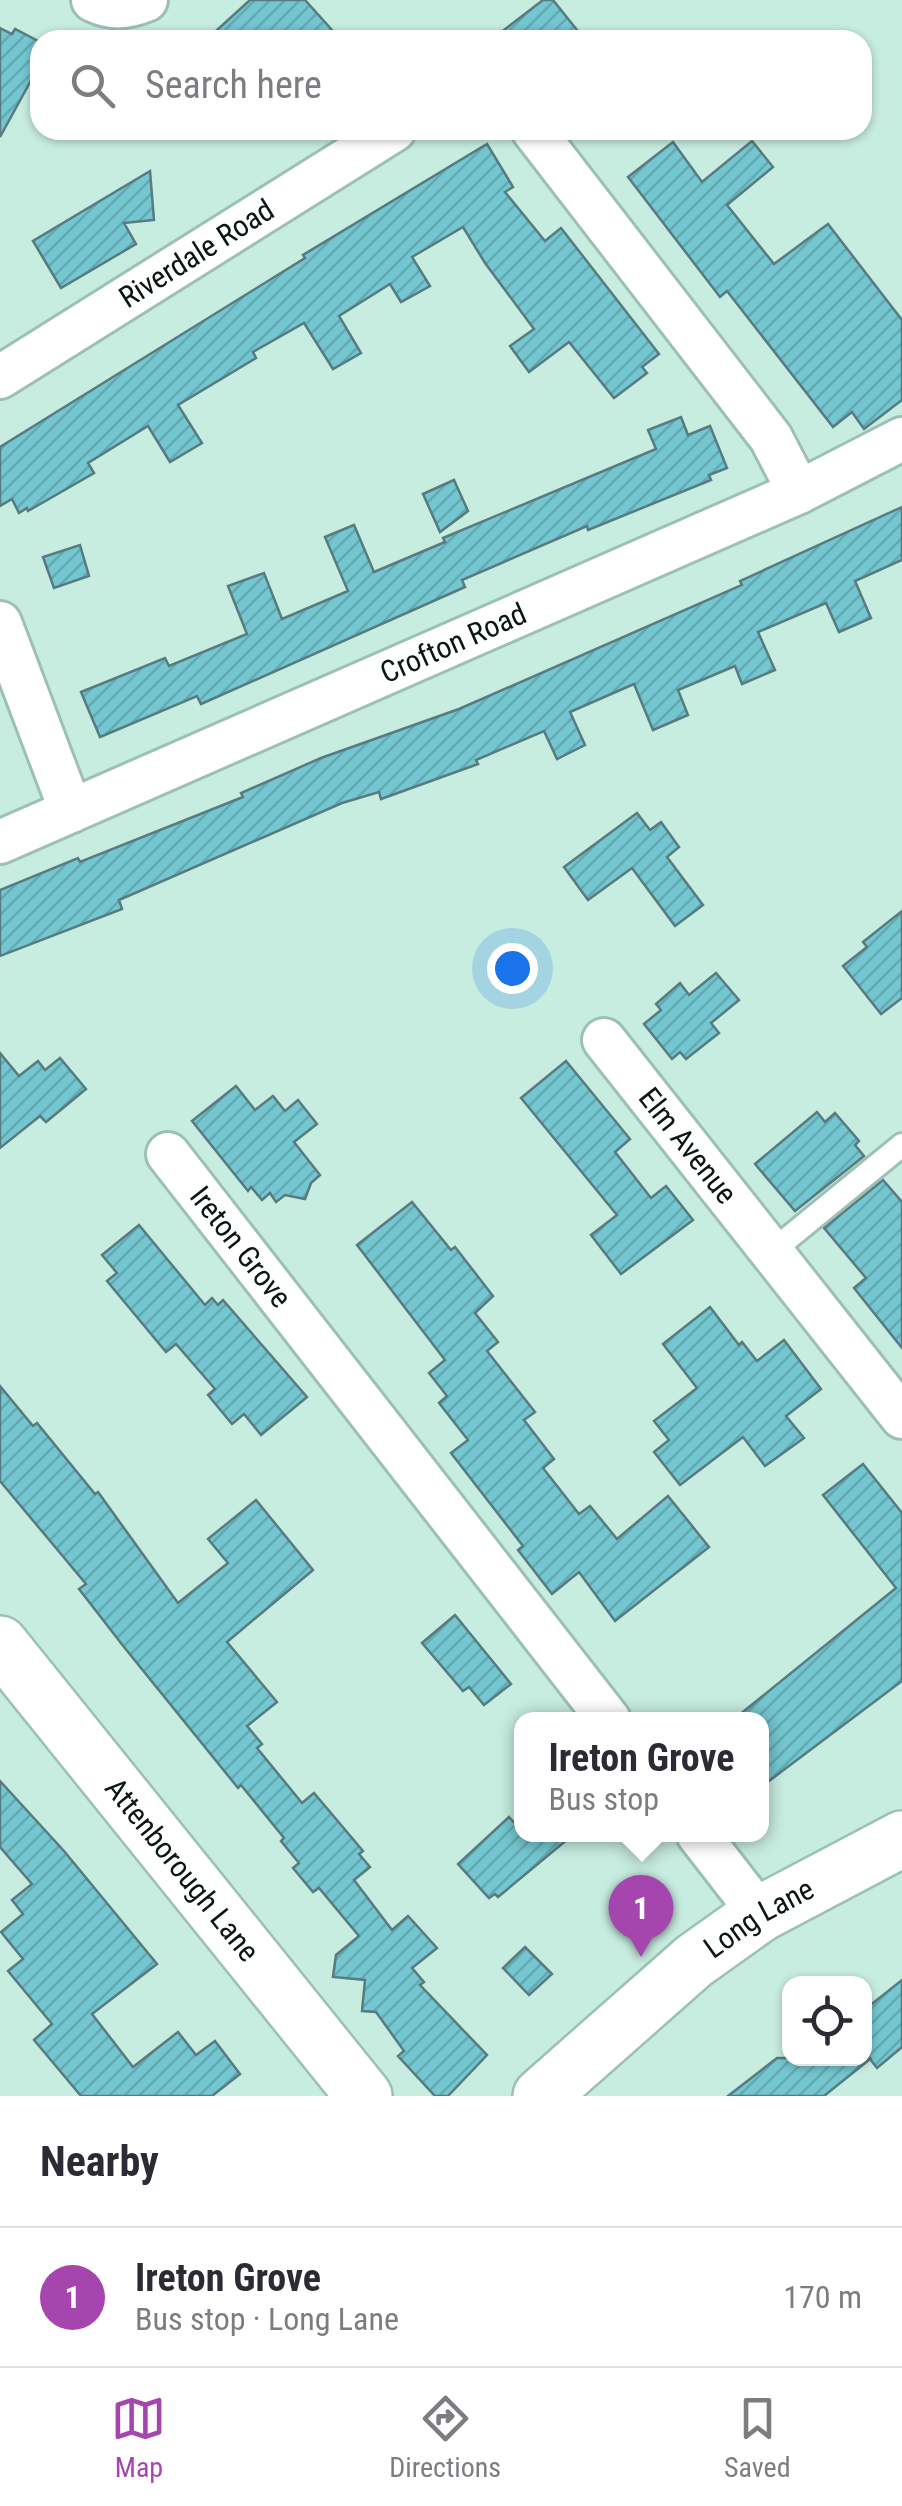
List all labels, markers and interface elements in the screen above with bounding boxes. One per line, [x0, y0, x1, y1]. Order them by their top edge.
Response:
search box [30, 30, 872, 140]
icon: search [65, 58, 120, 113]
text: Search here [145, 63, 322, 107]
street label: Riverdale Road [113, 192, 280, 315]
street label: Crofton Road [375, 596, 532, 690]
your location [487, 943, 538, 994]
street label: Elm Avenue [632, 1081, 745, 1210]
street label: Ireton Grove [183, 1179, 299, 1314]
popup [514, 1712, 769, 1842]
text: Ireton Grove [549, 1736, 734, 1780]
street label: Attenborough Lane [98, 1771, 267, 1968]
text: Bus stop [549, 1780, 659, 1818]
street label: Long Lane [697, 1871, 820, 1965]
pin: 1 [608, 1874, 674, 1957]
map controls [782, 1976, 872, 2066]
button: locate [782, 1976, 872, 2066]
text: Nearby [40, 2137, 159, 2186]
text: Ireton Grove [135, 2256, 321, 2300]
text: 1 [64, 2278, 81, 2316]
text: 170 m [783, 2278, 862, 2316]
text: Bus stop · Long Lane [135, 2300, 399, 2338]
tab: Map [111, 2391, 166, 2484]
tab: Directions [389, 2391, 501, 2484]
tab: Saved [724, 2391, 791, 2484]

